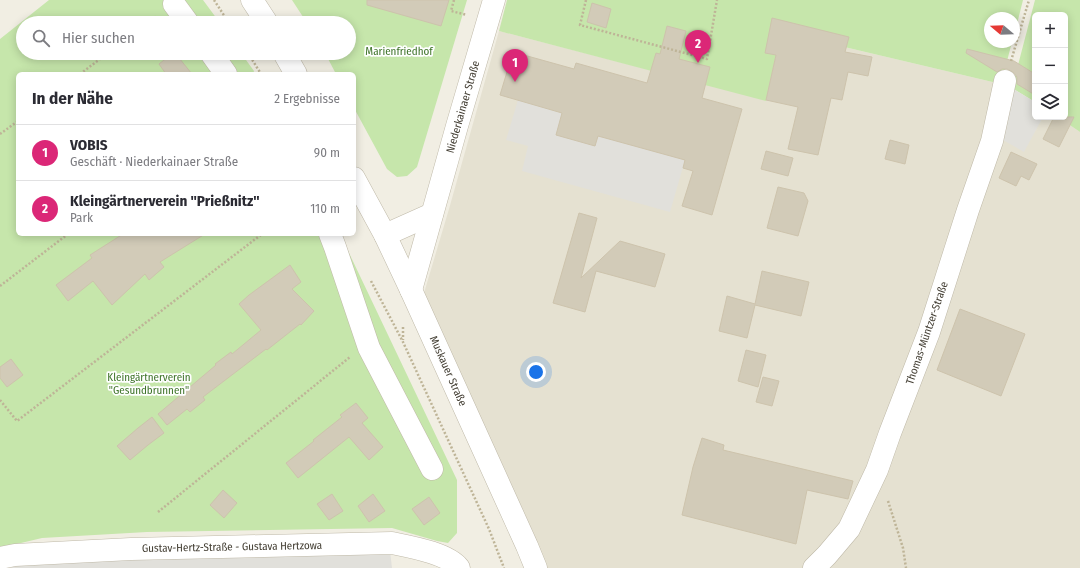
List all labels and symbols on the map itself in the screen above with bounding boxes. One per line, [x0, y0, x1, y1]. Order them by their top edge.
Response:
north arrow [984, 12, 1020, 48]
pin: 2 [685, 30, 711, 63]
park label: Marienfriedhof [365, 45, 433, 58]
pin: 1 [502, 49, 528, 82]
street label: Niederkainaer Straße [444, 59, 482, 155]
street label: Thomas-Müntzer-Straße [903, 280, 951, 386]
street label: Muskauer Straße [427, 334, 469, 408]
your location [526, 362, 546, 382]
park label: Kleingärtnerverein "Gesundbrunnen" [107, 371, 191, 397]
street label: Gustav-Hertz-Straße - Gustava Hertzowa [142, 539, 322, 555]

